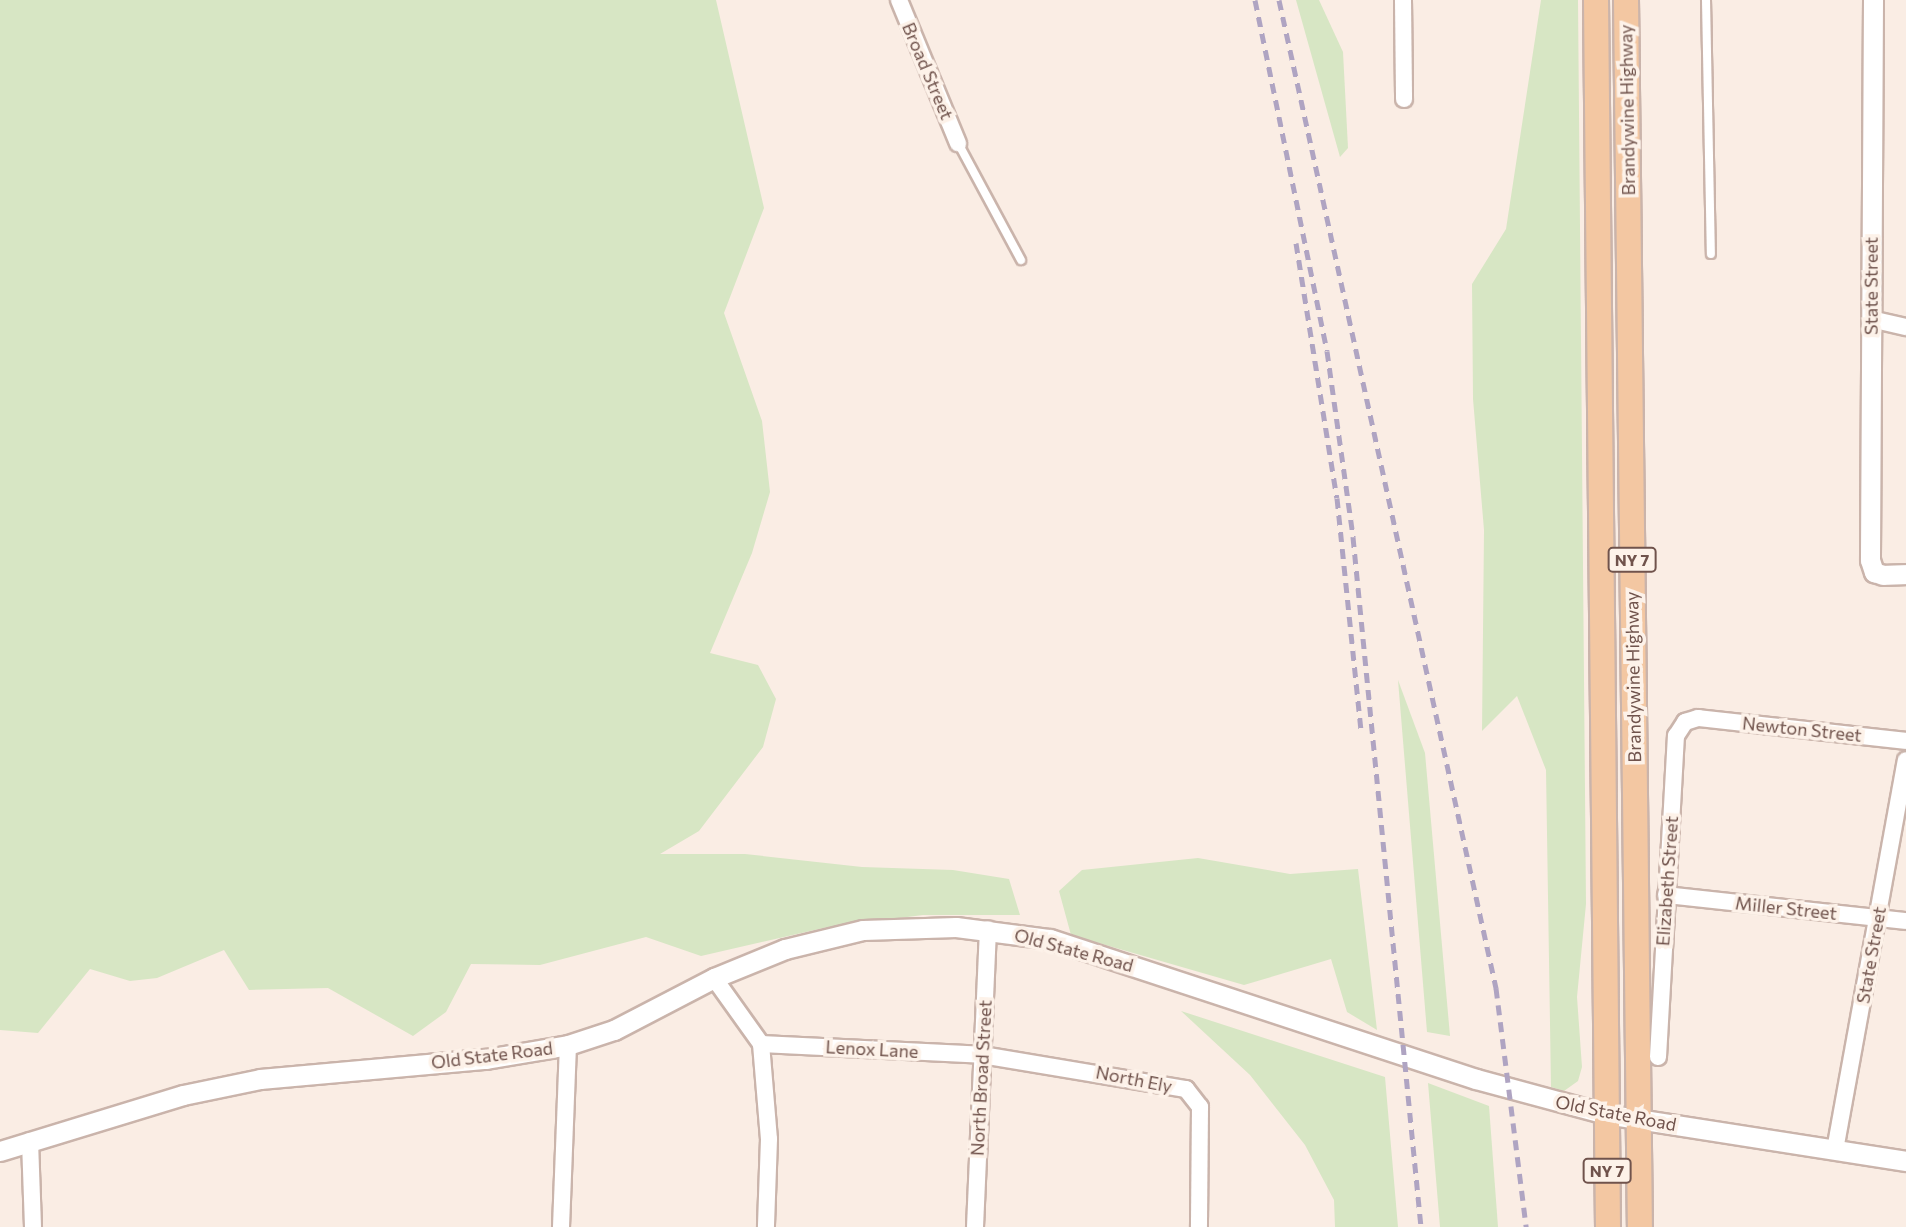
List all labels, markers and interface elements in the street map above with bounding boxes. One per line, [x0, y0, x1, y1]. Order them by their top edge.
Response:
street label: Broad Street [898, 19, 958, 123]
street label: Brandywine Highway [1615, 24, 1639, 196]
street label: State Street [1860, 237, 1882, 335]
road number: NY 7 [1608, 548, 1656, 572]
street label: Brandywine Highway [1621, 591, 1645, 763]
street label: Newton Street [1741, 712, 1863, 746]
street label: Elizabeth Street [1652, 815, 1682, 947]
street label: Miller Street [1734, 892, 1838, 924]
street label: State Street [1852, 905, 1890, 1005]
street label: Old State Road [1012, 924, 1136, 976]
street label: North Broad Street [966, 1000, 996, 1156]
street label: Lenox Lane [825, 1036, 919, 1062]
street label: Old State Road [430, 1037, 554, 1073]
street label: North Ely [1094, 1061, 1174, 1097]
street label: Old State Road [1554, 1091, 1678, 1135]
road number: NY 7 [1582, 1158, 1632, 1184]

